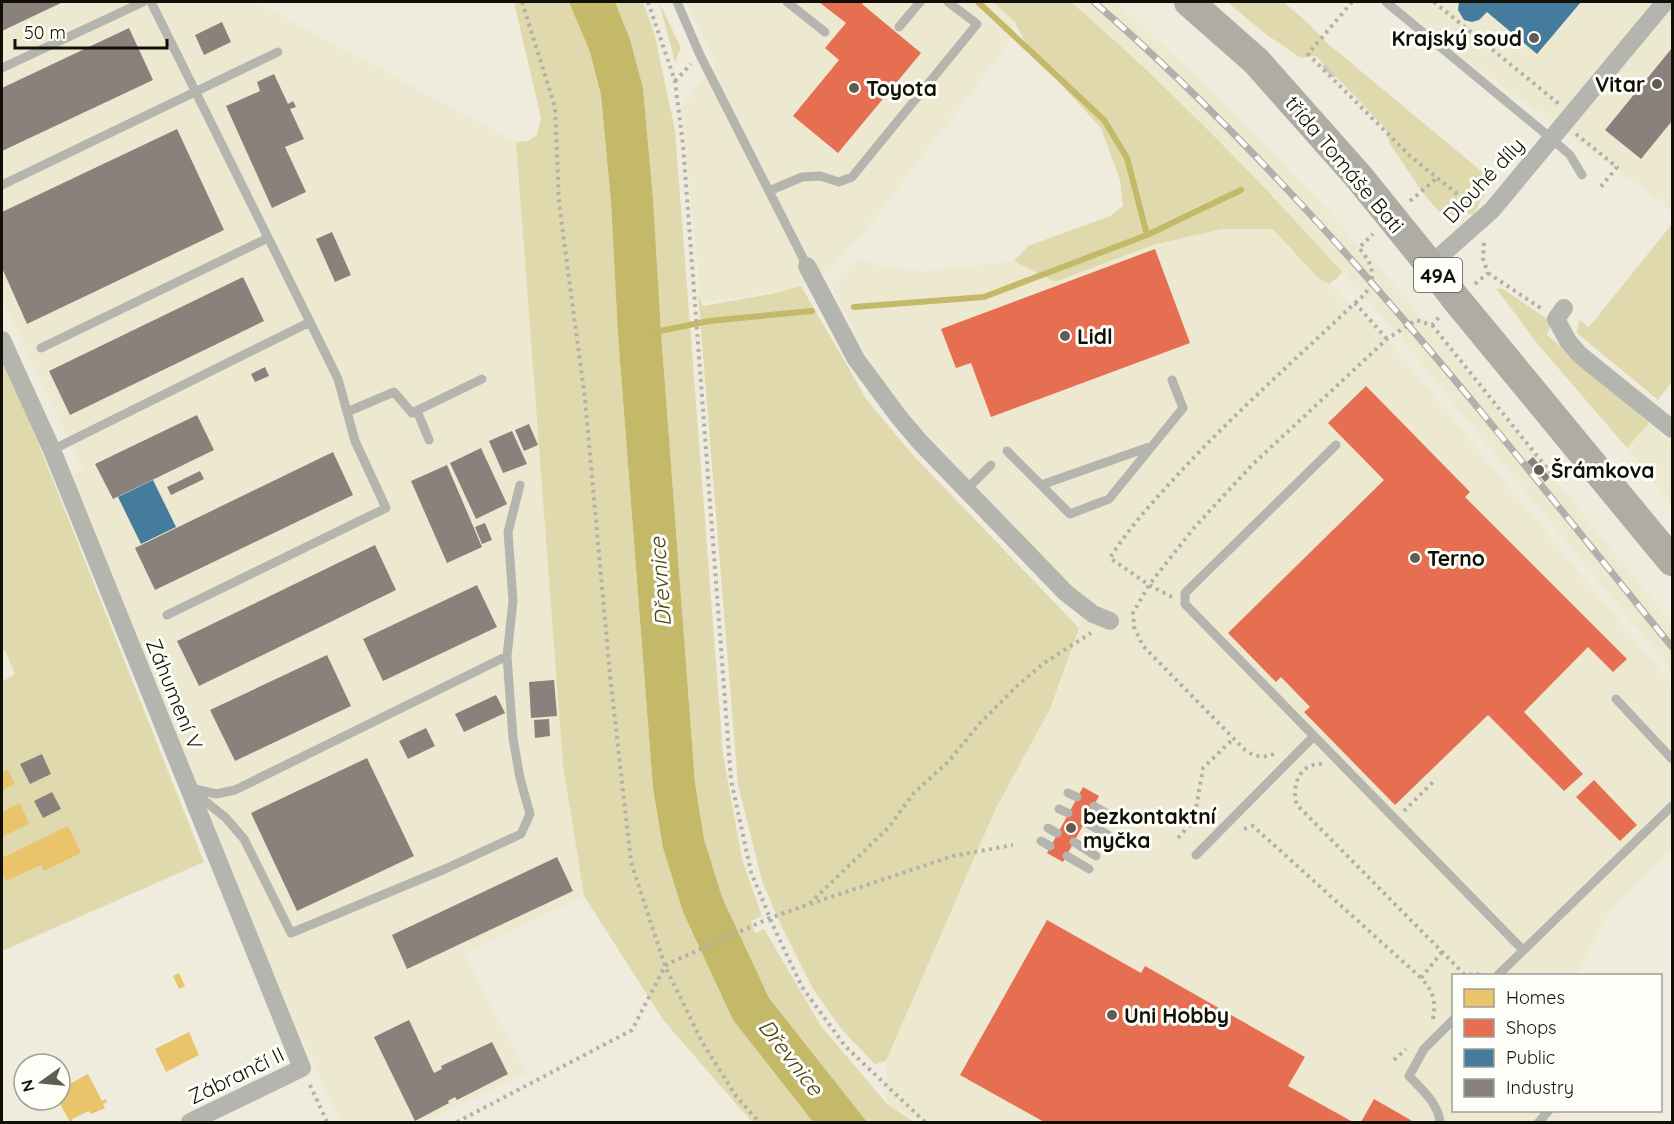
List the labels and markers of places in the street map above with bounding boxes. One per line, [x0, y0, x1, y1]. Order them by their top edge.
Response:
place label: Krajský soud [1392, 25, 1522, 51]
marker: Krajský soud [1527, 31, 1541, 45]
place label: Vitar [1595, 71, 1645, 97]
place label: Toyota [866, 75, 937, 101]
marker: Vitar [1650, 77, 1664, 91]
marker: Toyota [847, 81, 861, 95]
place label: Lidl [1077, 323, 1113, 349]
marker: Lidl [1058, 329, 1072, 343]
place label: Šrámkova [1551, 457, 1654, 483]
marker: Šrámkova [1532, 463, 1546, 477]
place label: Terno [1427, 545, 1485, 571]
marker: Terno [1408, 551, 1422, 565]
place label: bezkontaktní myčka [1083, 803, 1217, 853]
marker: bezkontaktní myčka [1064, 821, 1078, 835]
place label: Uni Hobby [1124, 1002, 1229, 1028]
marker: Uni Hobby [1105, 1008, 1119, 1022]

